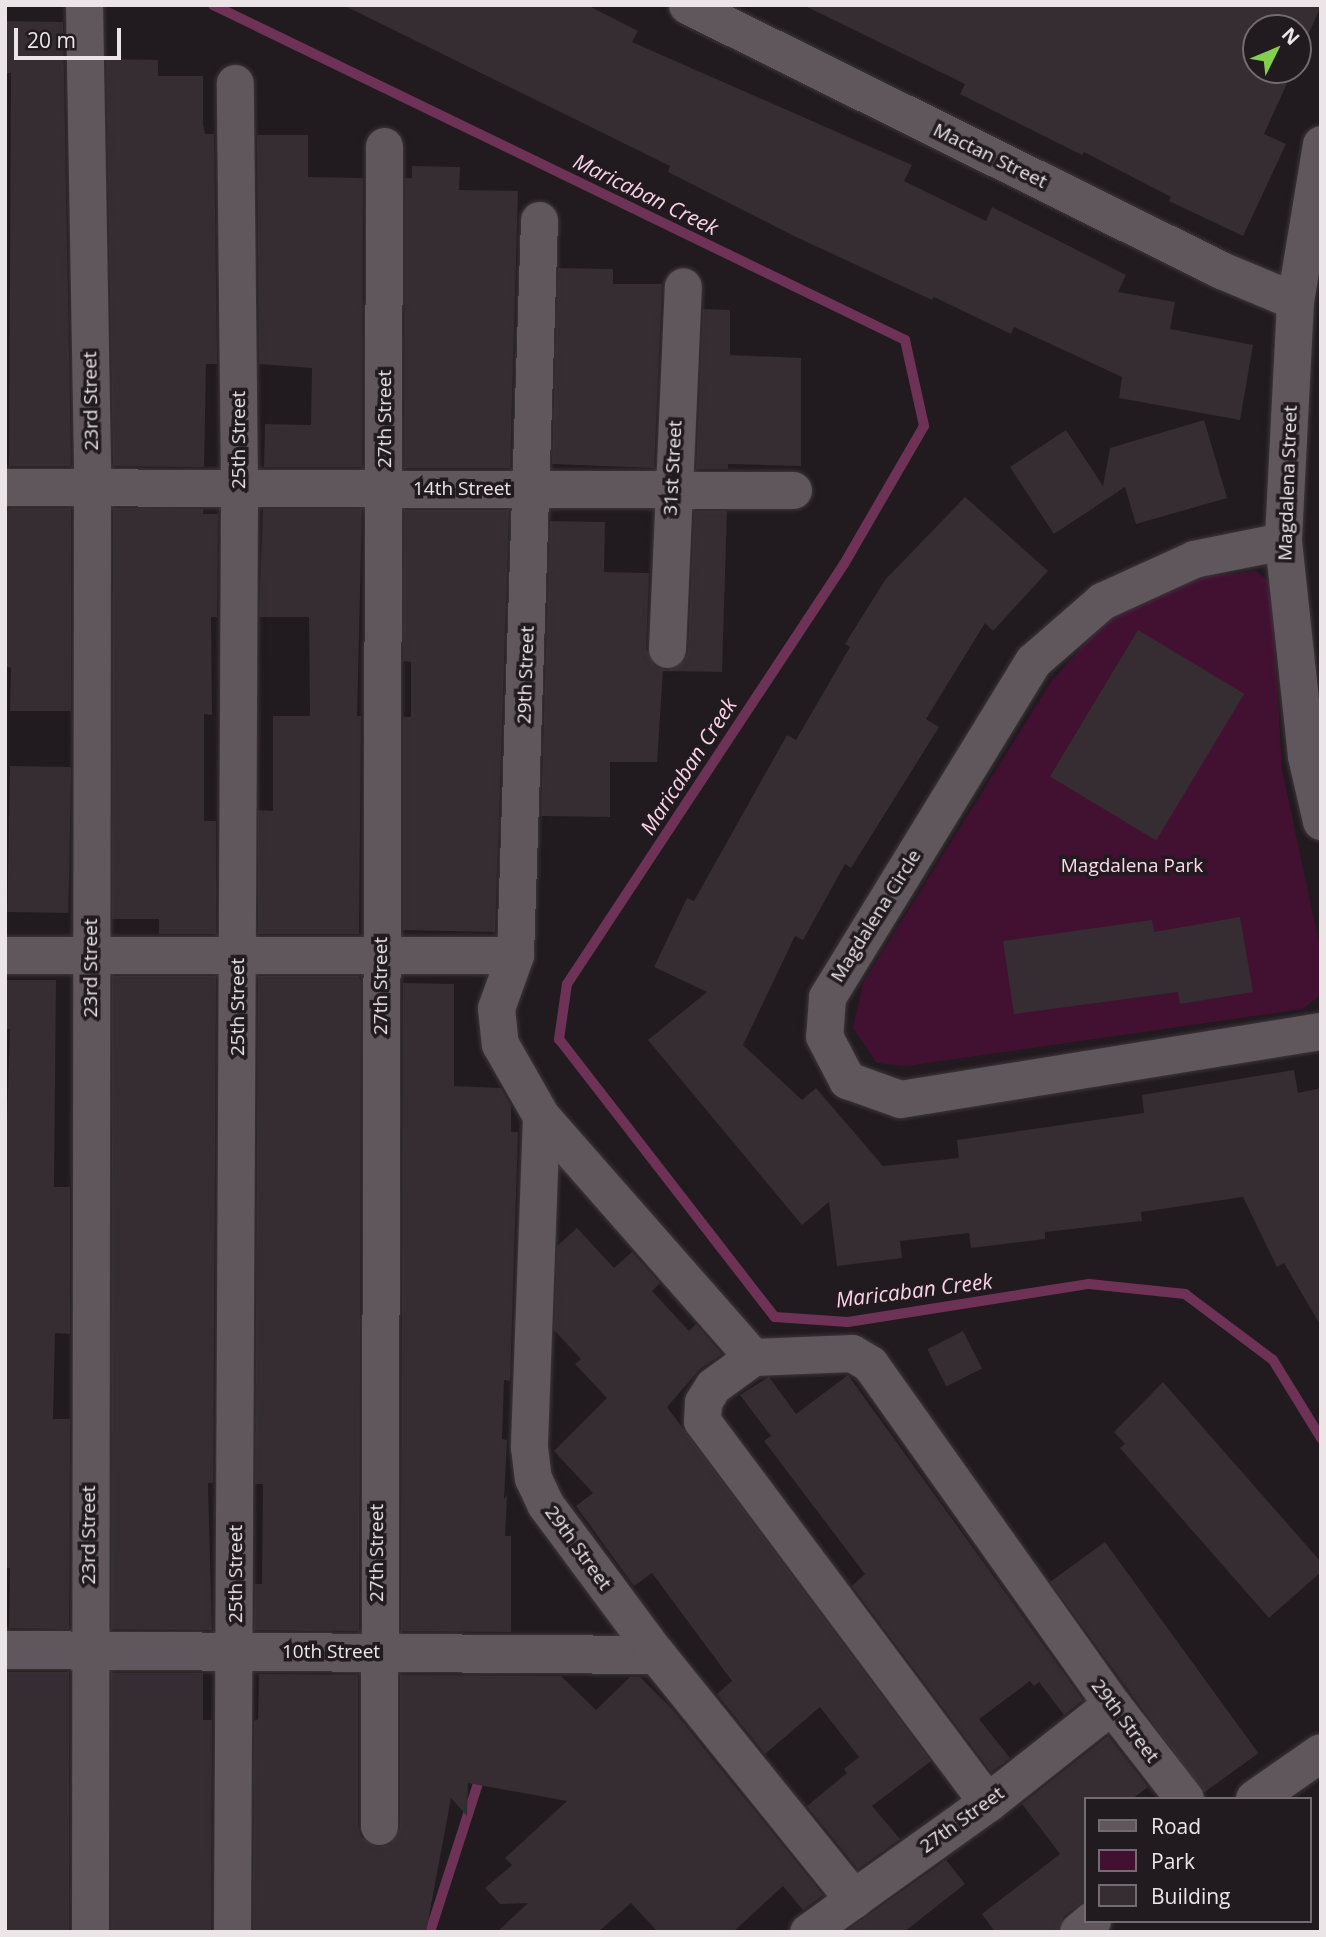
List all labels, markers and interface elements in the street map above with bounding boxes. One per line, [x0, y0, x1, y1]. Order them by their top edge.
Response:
scale bar [18, 14, 124, 58]
north arrow [1242, 14, 1312, 84]
text: N [1276, 22, 1306, 51]
text: 20 m [27, 26, 76, 54]
street label: Mactan Street [929, 119, 1051, 193]
water label: Maricaban Creek [570, 148, 722, 240]
street label: 23rd Street [79, 351, 103, 451]
street label: 27th Street [374, 370, 396, 468]
street label: 25th Street [228, 391, 250, 489]
street label: Magdalena Street [1274, 405, 1302, 561]
street label: 31st Street [659, 420, 687, 516]
street label: 14th Street [413, 478, 511, 500]
street label: 29th Street [513, 626, 539, 724]
water label: Maricaban Creek [634, 693, 742, 839]
street label: Magdalena Circle [826, 846, 926, 986]
park label: Magdalena Park [1061, 855, 1203, 877]
street label: 23rd Street [80, 918, 102, 1018]
street label: 27th Street [370, 937, 392, 1035]
street label: 25th Street [227, 958, 249, 1056]
water label: Maricaban Creek [834, 1268, 994, 1312]
street label: 23rd Street [78, 1485, 100, 1585]
street label: 29th Street [540, 1502, 616, 1594]
street label: 27th Street [366, 1504, 388, 1602]
street label: 25th Street [225, 1525, 247, 1623]
street label: 10th Street [282, 1641, 380, 1663]
street label: 29th Street [1086, 1675, 1164, 1767]
street label: 27th Street [916, 1782, 1008, 1858]
legend [1084, 1797, 1312, 1923]
text: Road [1151, 1812, 1201, 1840]
text: Park [1151, 1847, 1195, 1875]
text: Building [1151, 1882, 1230, 1910]

